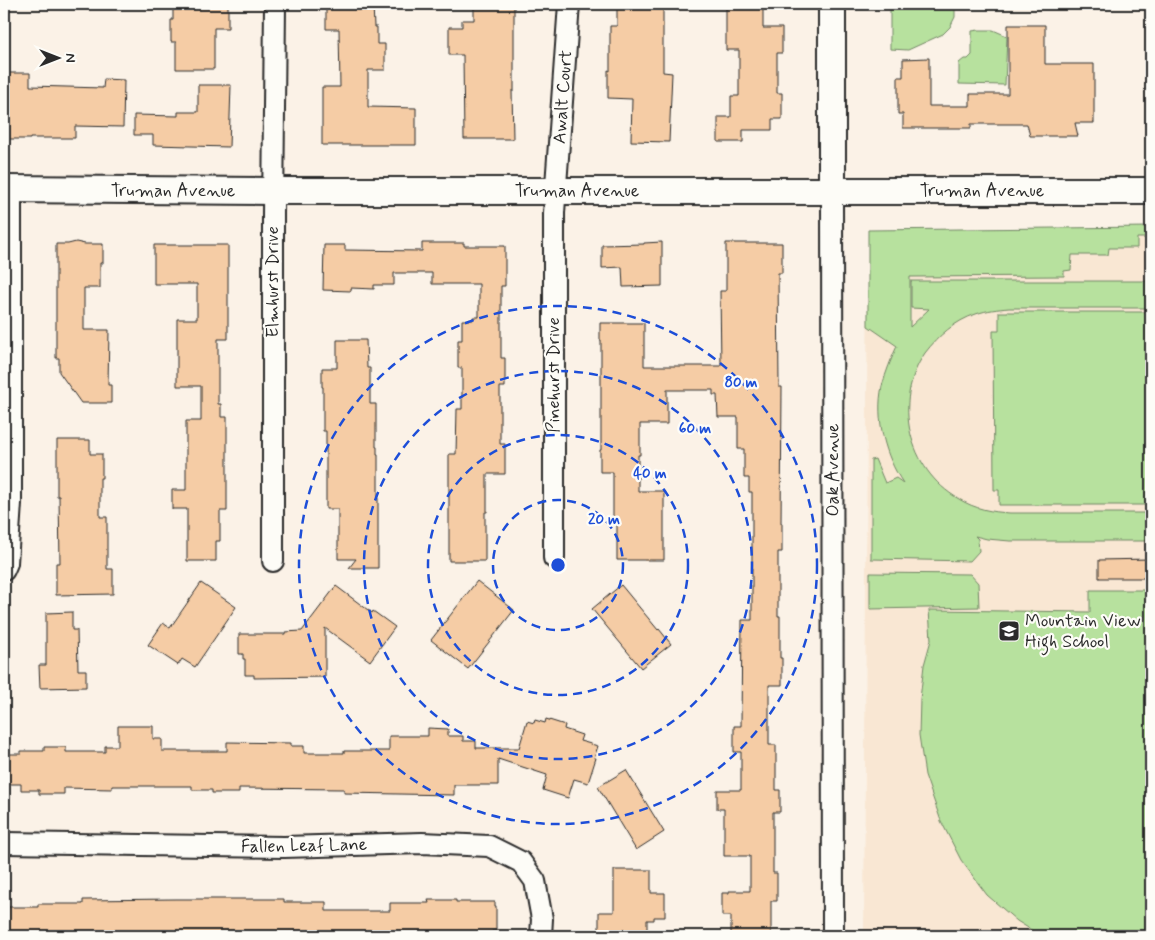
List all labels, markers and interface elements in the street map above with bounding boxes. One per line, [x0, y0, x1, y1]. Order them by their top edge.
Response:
north arrow [32, 32, 82, 82]
street label: Awalt Court [548, 49, 578, 145]
text: N [61, 53, 79, 63]
street label: Truman Avenue [111, 179, 235, 203]
street label: Truman Avenue [515, 179, 639, 203]
street label: Truman Avenue [920, 179, 1044, 203]
street label: Elmhurst Drive [261, 226, 285, 338]
street label: Pinehurst Drive [542, 317, 566, 433]
text: 80 m [724, 373, 758, 393]
text: 60 m [679, 419, 711, 439]
street label: Oak Avenue [821, 423, 845, 517]
text: 40 m [633, 464, 667, 484]
text: 20 m [588, 510, 620, 530]
centre of rings [549, 556, 567, 574]
place label: Mountain View High School [1025, 609, 1141, 656]
school or university icon: Mountain View High School [997, 619, 1021, 643]
street label: Fallen Leaf Lane [241, 833, 367, 859]

